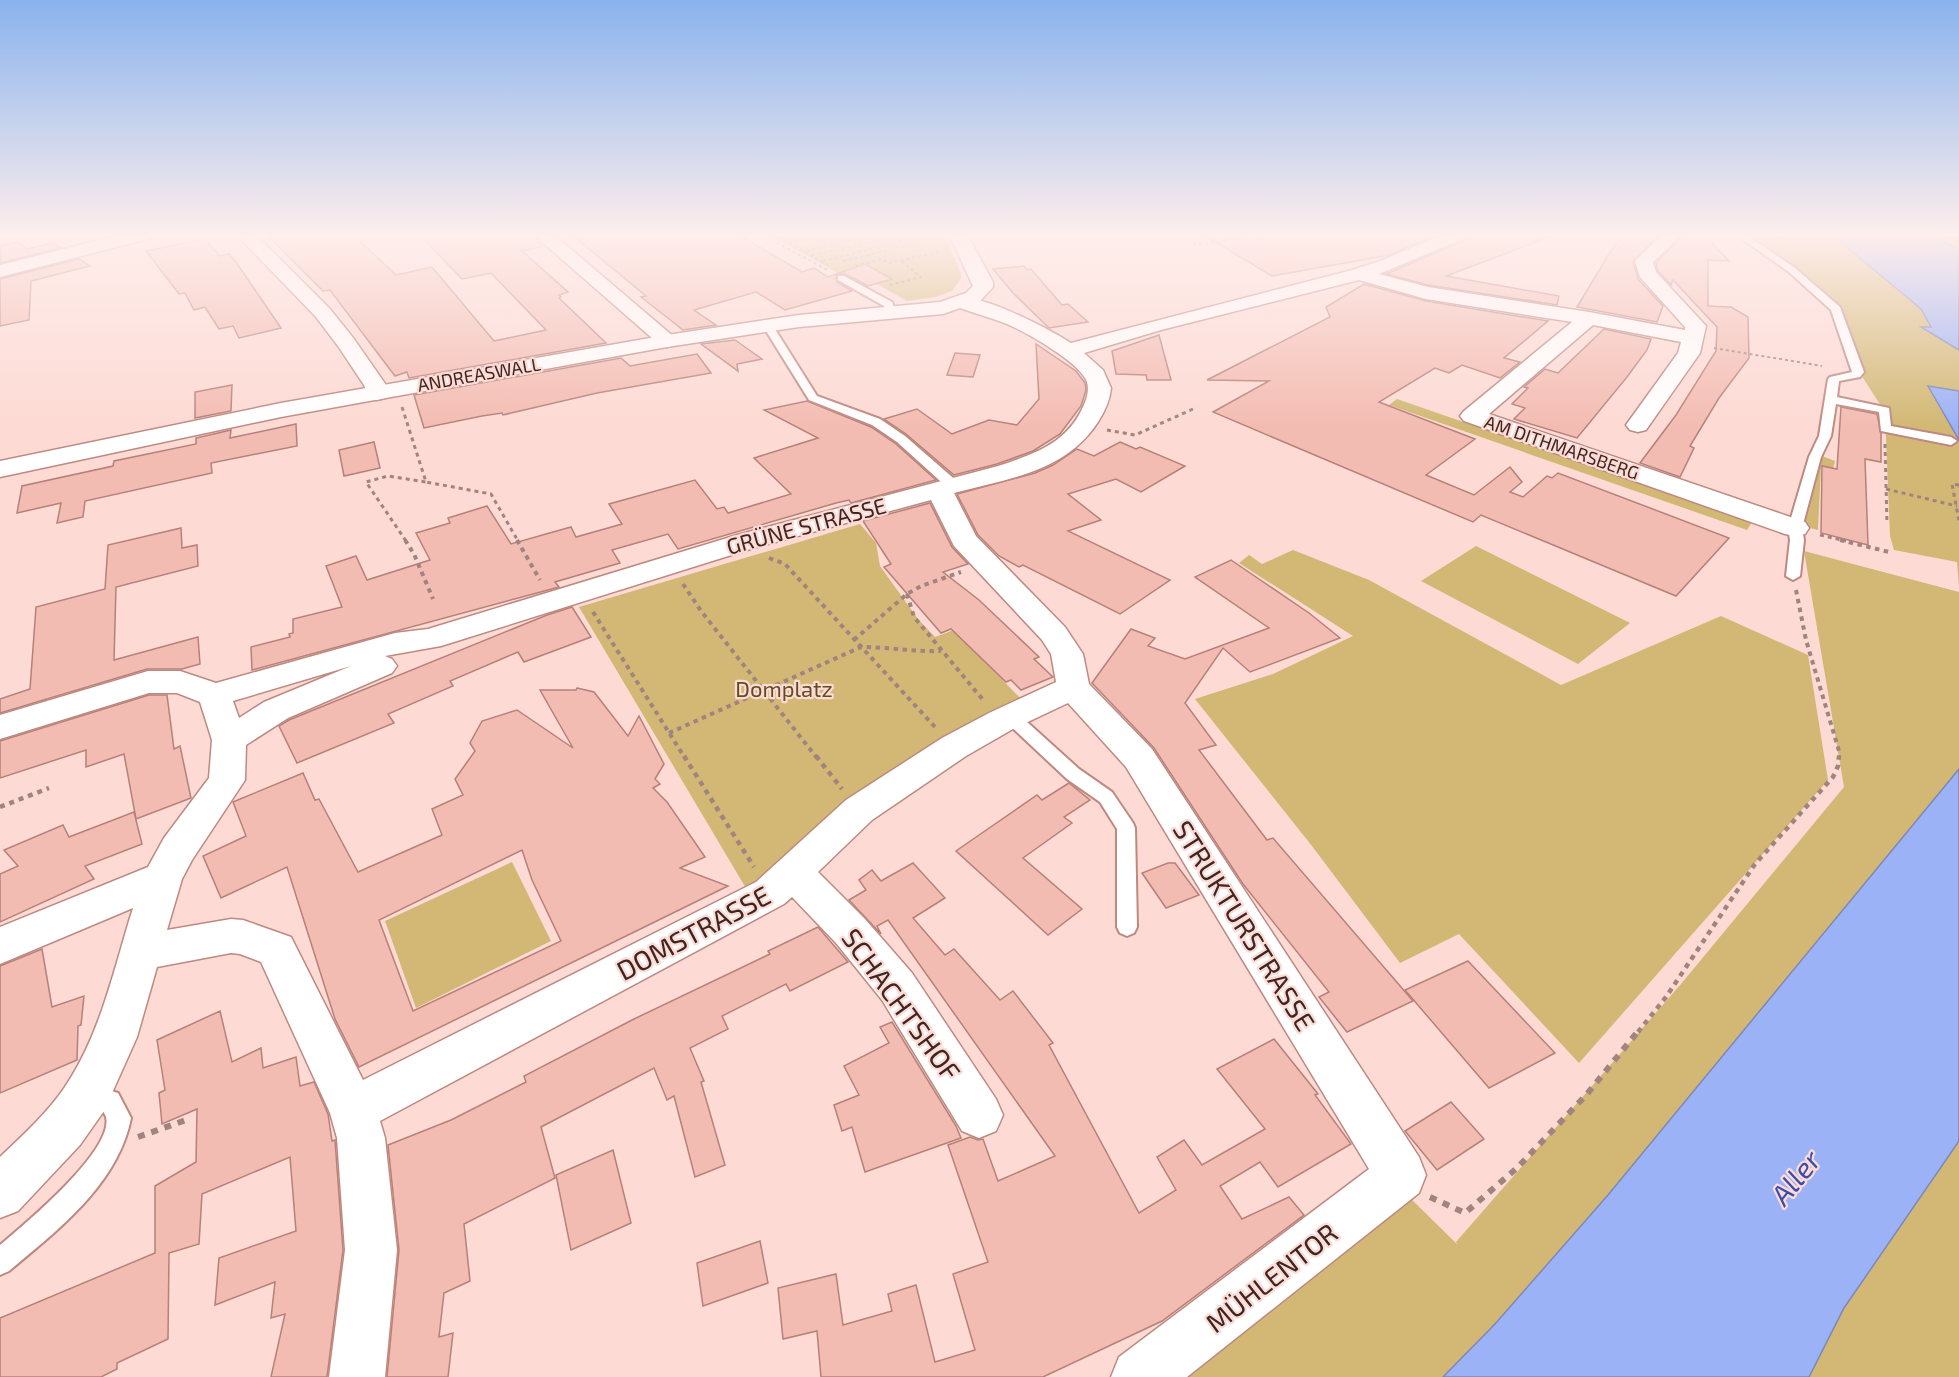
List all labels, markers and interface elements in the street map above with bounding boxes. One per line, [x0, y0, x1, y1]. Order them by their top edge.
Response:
street label: ANDREASWALL [416, 352, 542, 396]
street label: AM DITHMARSBERG [1482, 410, 1642, 484]
street label: GRÜNE STRASSE [723, 491, 889, 559]
park label: Domplatz [735, 675, 833, 701]
street label: STRUKTURSTRASSE [1167, 814, 1323, 1036]
street label: DOMSTRASSE [611, 878, 775, 986]
street label: SCHACHTSHOF [836, 922, 968, 1086]
water label: Aller [1762, 1142, 1828, 1212]
street label: MÜHLENTOR [1199, 1216, 1343, 1338]

